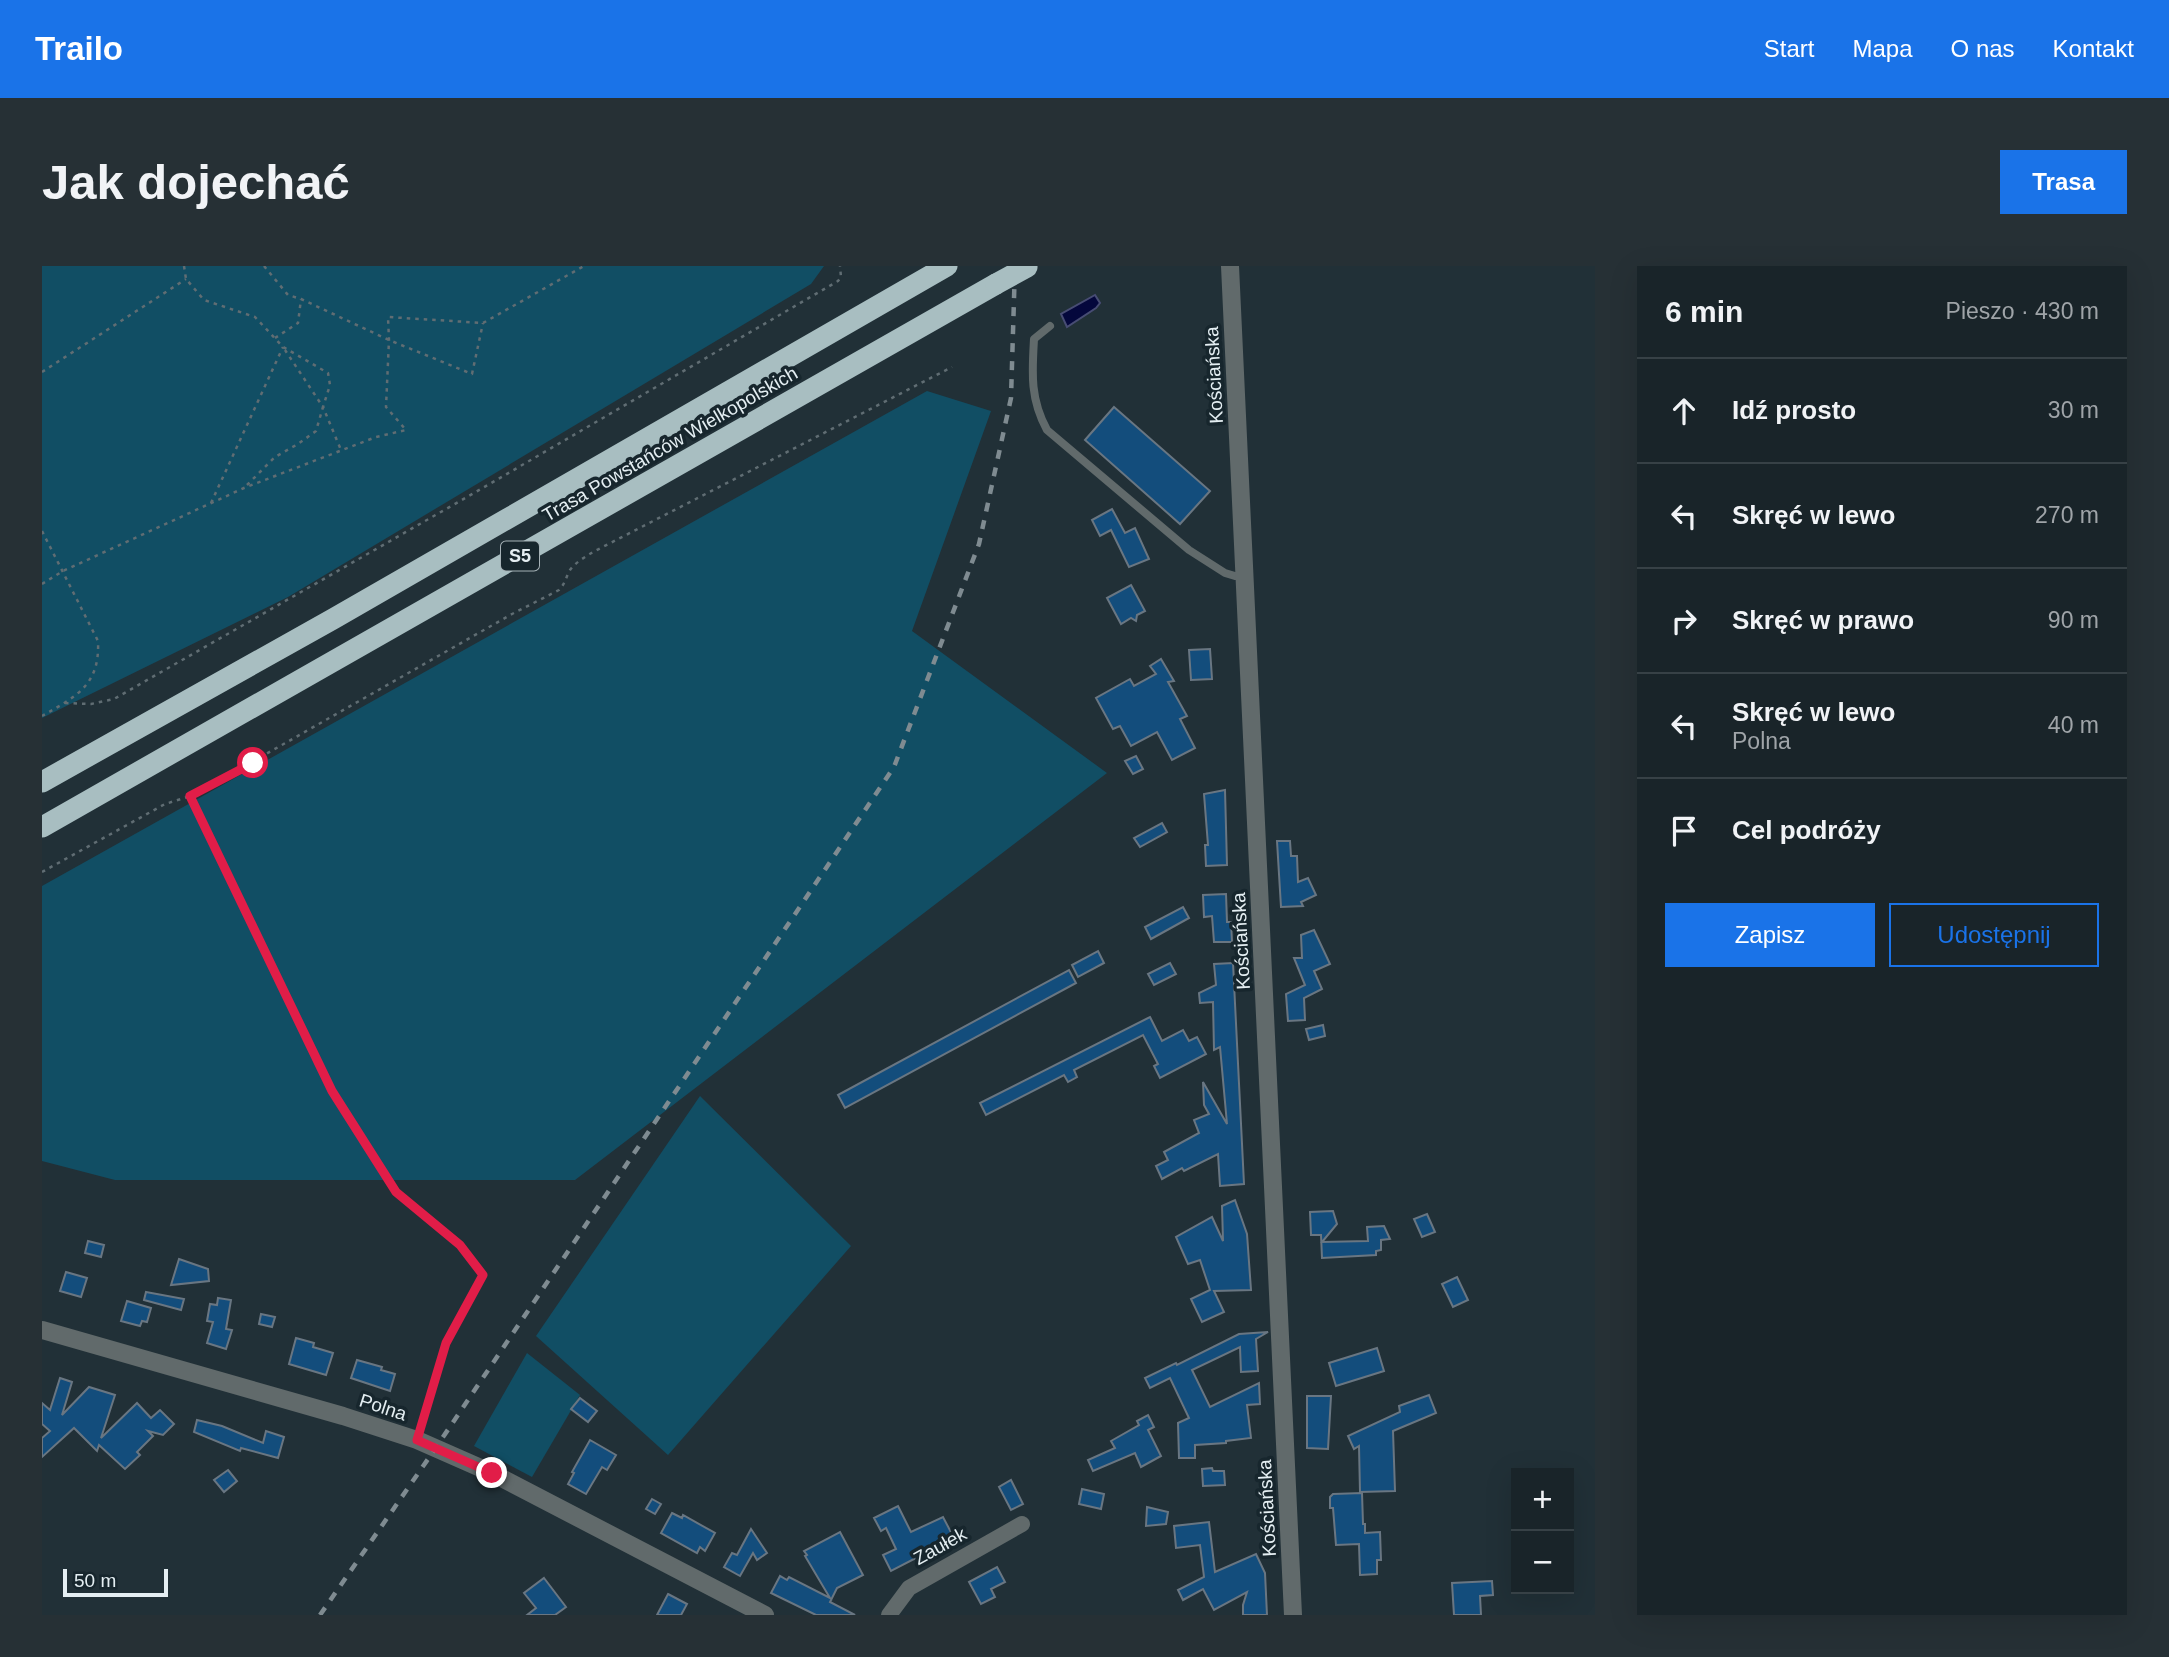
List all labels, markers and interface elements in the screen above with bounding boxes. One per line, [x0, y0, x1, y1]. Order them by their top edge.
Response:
text: Trailo [35, 30, 123, 67]
text: Start [1764, 35, 1815, 62]
text: Mapa [1853, 35, 1913, 62]
text: O nas [1951, 35, 2015, 62]
text: Kontakt [2053, 35, 2134, 62]
button: Trasa [2000, 150, 2127, 214]
text: Jak dojechać [42, 155, 350, 209]
text: 6 min [1665, 295, 1743, 328]
text: Pieszo · 430 m [1946, 298, 2099, 324]
street label: Kościańska [1201, 326, 1227, 424]
street label: Trasa Powstańców Wielkopolskich [539, 362, 801, 526]
icon: ahead [1665, 392, 1703, 430]
text: Idź prosto [1732, 395, 1856, 425]
text: 30 m [2048, 397, 2099, 423]
icon: left [1665, 497, 1703, 535]
text: Skręć w lewo [1732, 500, 1895, 530]
text: 270 m [2035, 502, 2099, 528]
road number: S5 [501, 542, 539, 570]
icon: right [1665, 602, 1703, 640]
text: Skręć w prawo [1732, 605, 1914, 635]
text: 90 m [2048, 607, 2099, 633]
text: Skręć w lewo [1732, 697, 1895, 727]
icon: left [1665, 707, 1703, 745]
text: 40 m [2048, 712, 2099, 738]
text: Polna [1732, 728, 1791, 754]
route start [237, 747, 268, 778]
icon: arrive [1665, 812, 1703, 850]
text: Cel podróży [1732, 815, 1881, 845]
street label: Kościańska [1228, 892, 1254, 990]
button: Zapisz [1665, 903, 1875, 967]
button: Udostępnij [1889, 903, 2099, 967]
street label: Polna [357, 1390, 410, 1425]
route end [476, 1457, 507, 1488]
street label: Kościańska [1254, 1459, 1280, 1557]
map controls [1511, 1468, 1574, 1594]
button: + [1511, 1468, 1574, 1531]
street label: Zaułek [910, 1523, 970, 1569]
button: − [1511, 1531, 1574, 1594]
scale bar [63, 1566, 168, 1598]
text: 50 m [74, 1570, 116, 1591]

